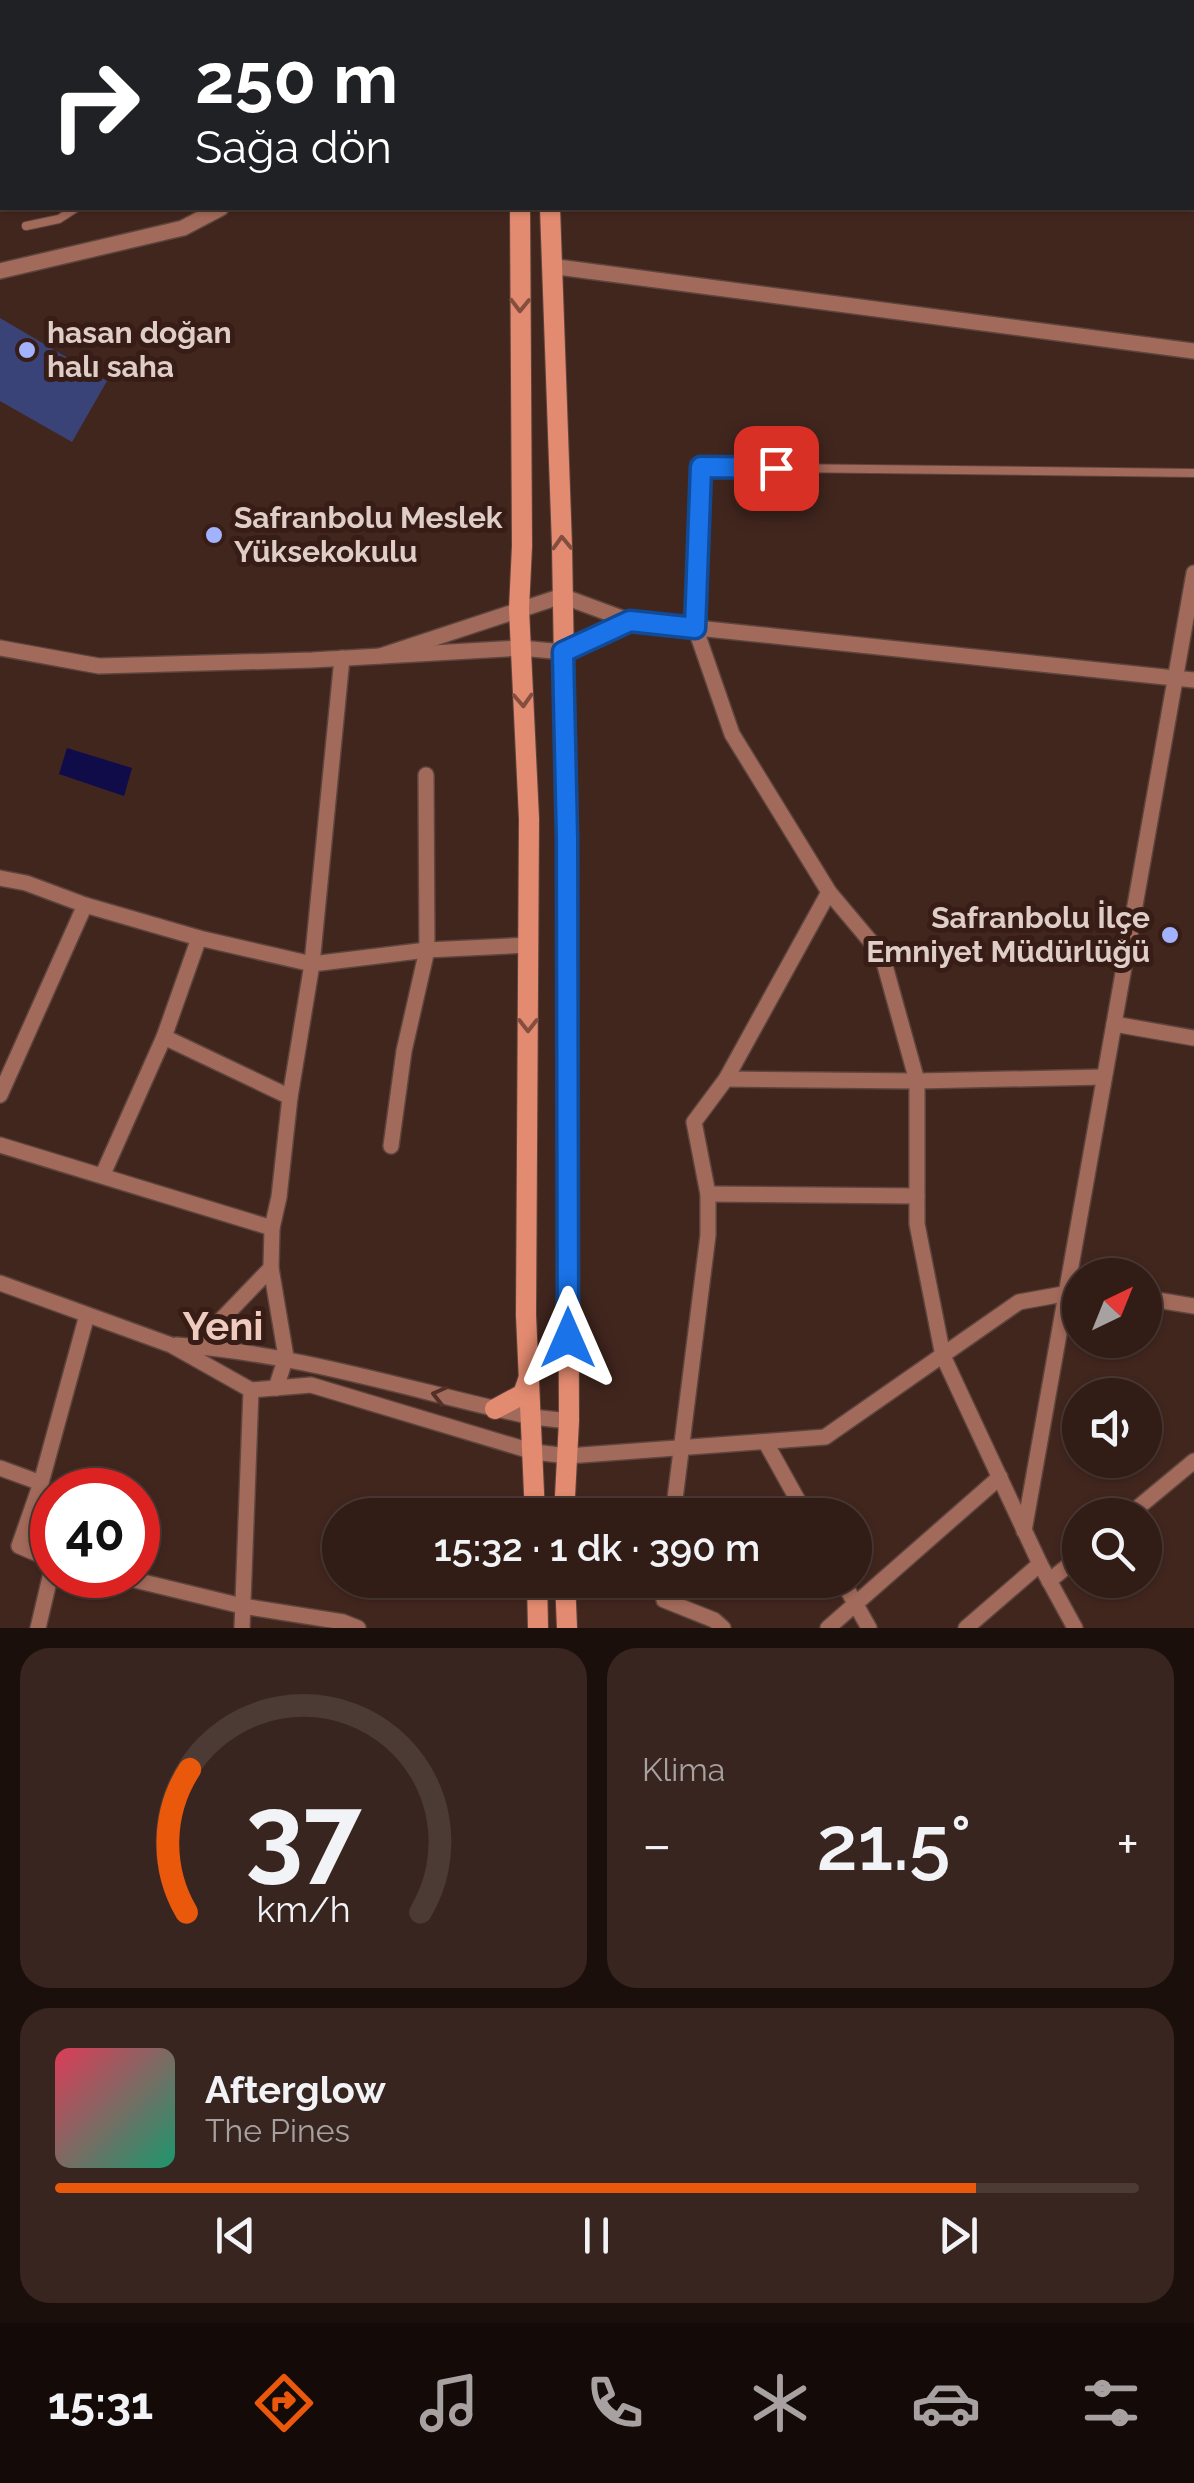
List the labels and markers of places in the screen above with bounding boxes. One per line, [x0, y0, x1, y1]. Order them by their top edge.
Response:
place label: hasan doğan halı saha [47, 315, 232, 384]
marker: hasan doğan halı saha [16, 339, 38, 361]
pin [734, 426, 819, 511]
place label: Safranbolu Meslek Yüksekokulu [234, 500, 503, 569]
marker: Safranbolu Meslek Yüksekokulu [203, 524, 225, 546]
place label: Safranbolu İlçe Emniyet Müdürlüğü [866, 900, 1150, 969]
marker: Safranbolu İlçe Emniyet Müdürlüğü [1159, 924, 1181, 946]

